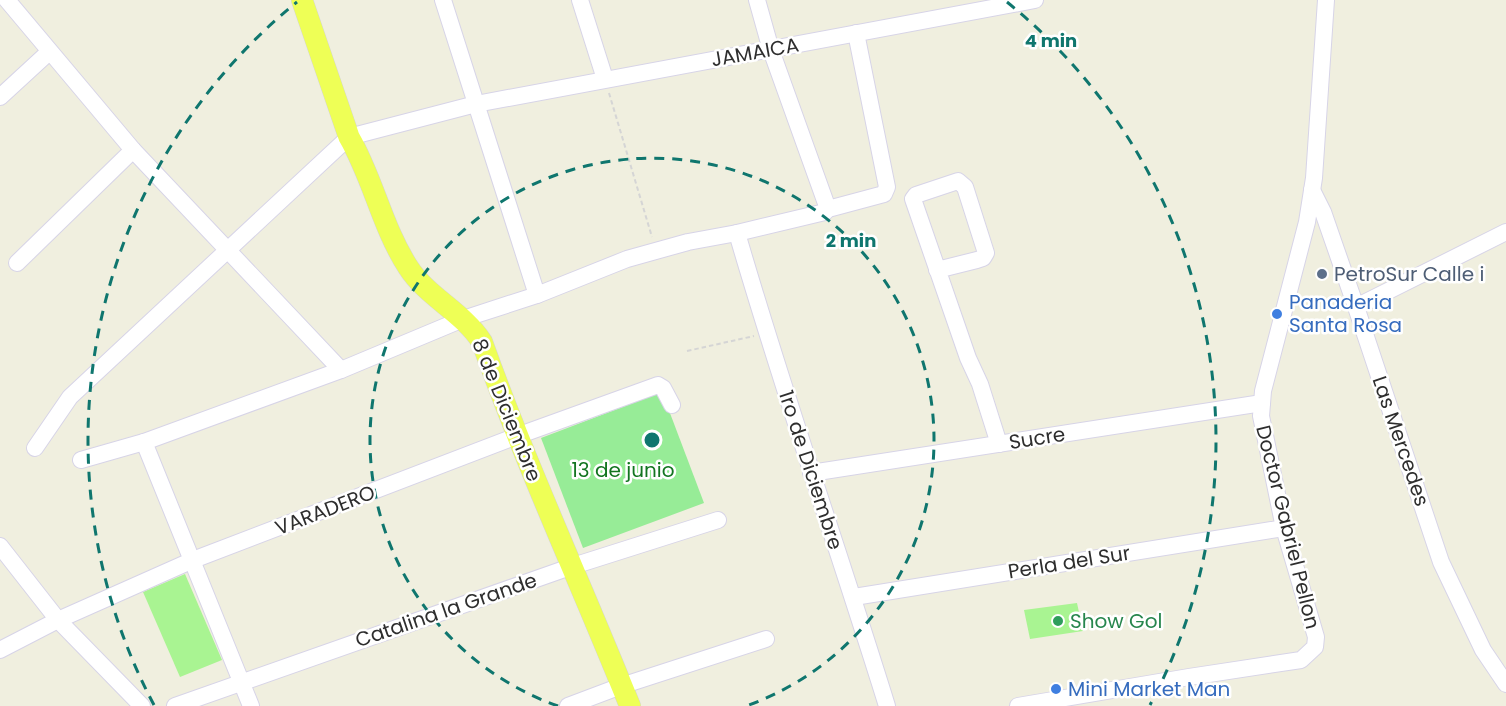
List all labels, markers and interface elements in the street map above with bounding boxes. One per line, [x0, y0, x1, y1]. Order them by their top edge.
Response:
text: 4 min [1025, 28, 1077, 53]
street label: JAMAICA [709, 31, 801, 73]
text: 2 min [826, 228, 876, 253]
place label: PetroSur Calle i [1334, 260, 1484, 288]
marker: PetroSur Calle i [1315, 267, 1329, 281]
place label: Panaderia Santa Rosa [1289, 288, 1402, 339]
marker: Panaderia Santa Rosa [1270, 307, 1284, 321]
street label: 8 de Diciembre [466, 334, 548, 486]
street label: Las Mercedes [1366, 372, 1436, 510]
street label: 1ro de Diciembre [772, 387, 850, 553]
street label: Sucre [1007, 420, 1067, 456]
street label: Doctor Gabriel Pellon [1249, 422, 1327, 632]
centre of rings [642, 430, 662, 450]
park label: 13 de junio [571, 456, 675, 484]
street label: VARADERO [271, 478, 379, 542]
street label: Perla del Sur [1006, 539, 1132, 585]
street label: Catalina la Grande [351, 566, 541, 654]
place label: Show Gol [1070, 607, 1162, 635]
marker: Show Gol [1051, 614, 1065, 628]
place label: Mini Market Man [1068, 675, 1230, 703]
marker: Mini Market Man [1049, 682, 1063, 696]

